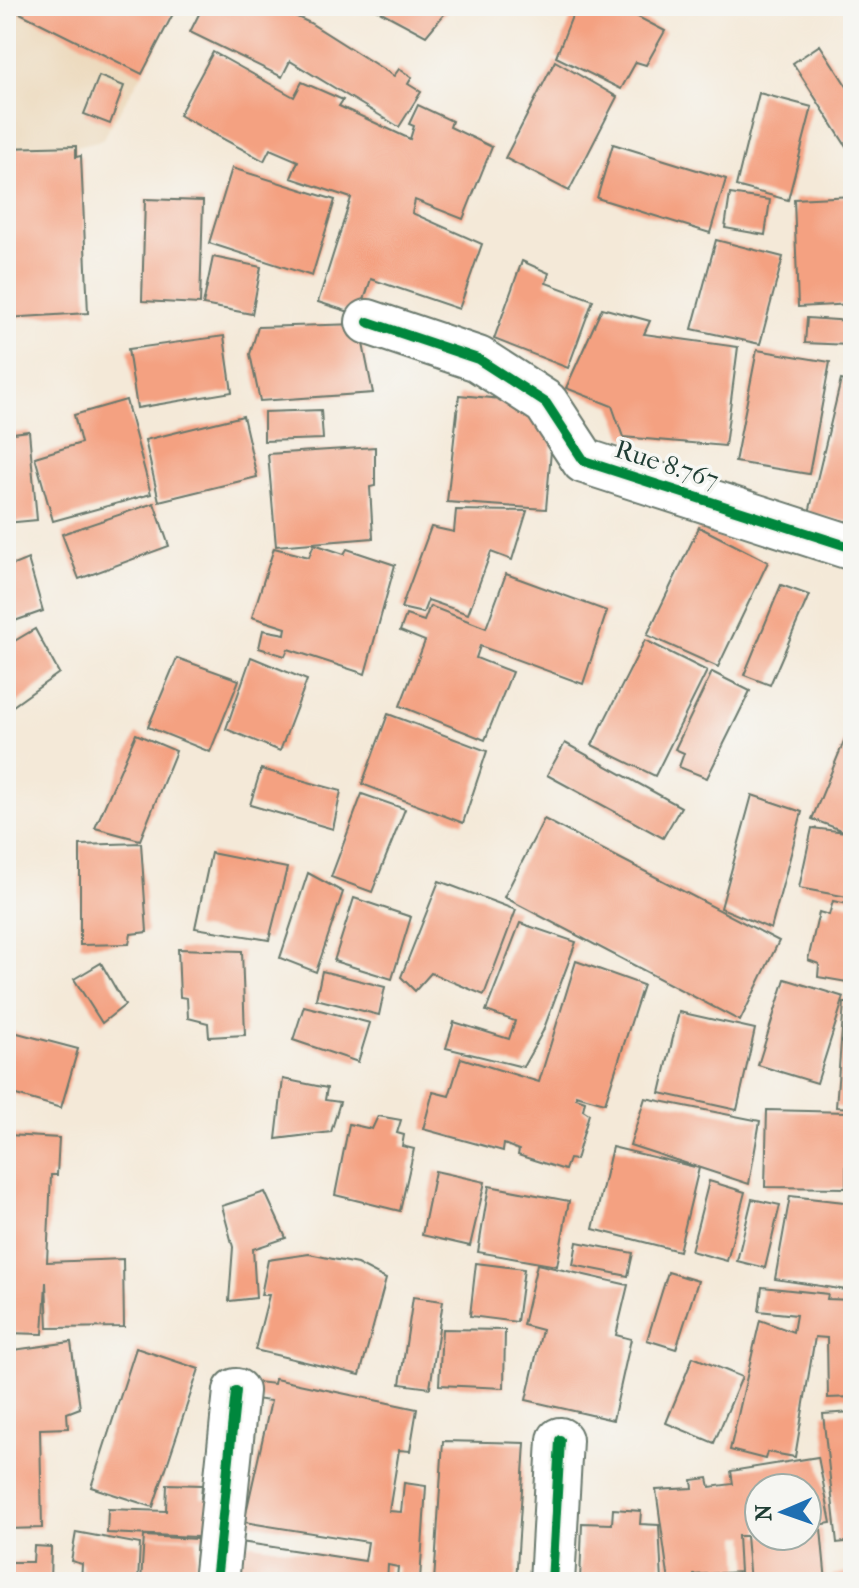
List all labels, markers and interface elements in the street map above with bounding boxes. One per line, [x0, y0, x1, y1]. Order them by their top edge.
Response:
street label: Rue 8.767 [611, 433, 723, 496]
north arrow [743, 1472, 823, 1552]
text: N [751, 1504, 777, 1521]

